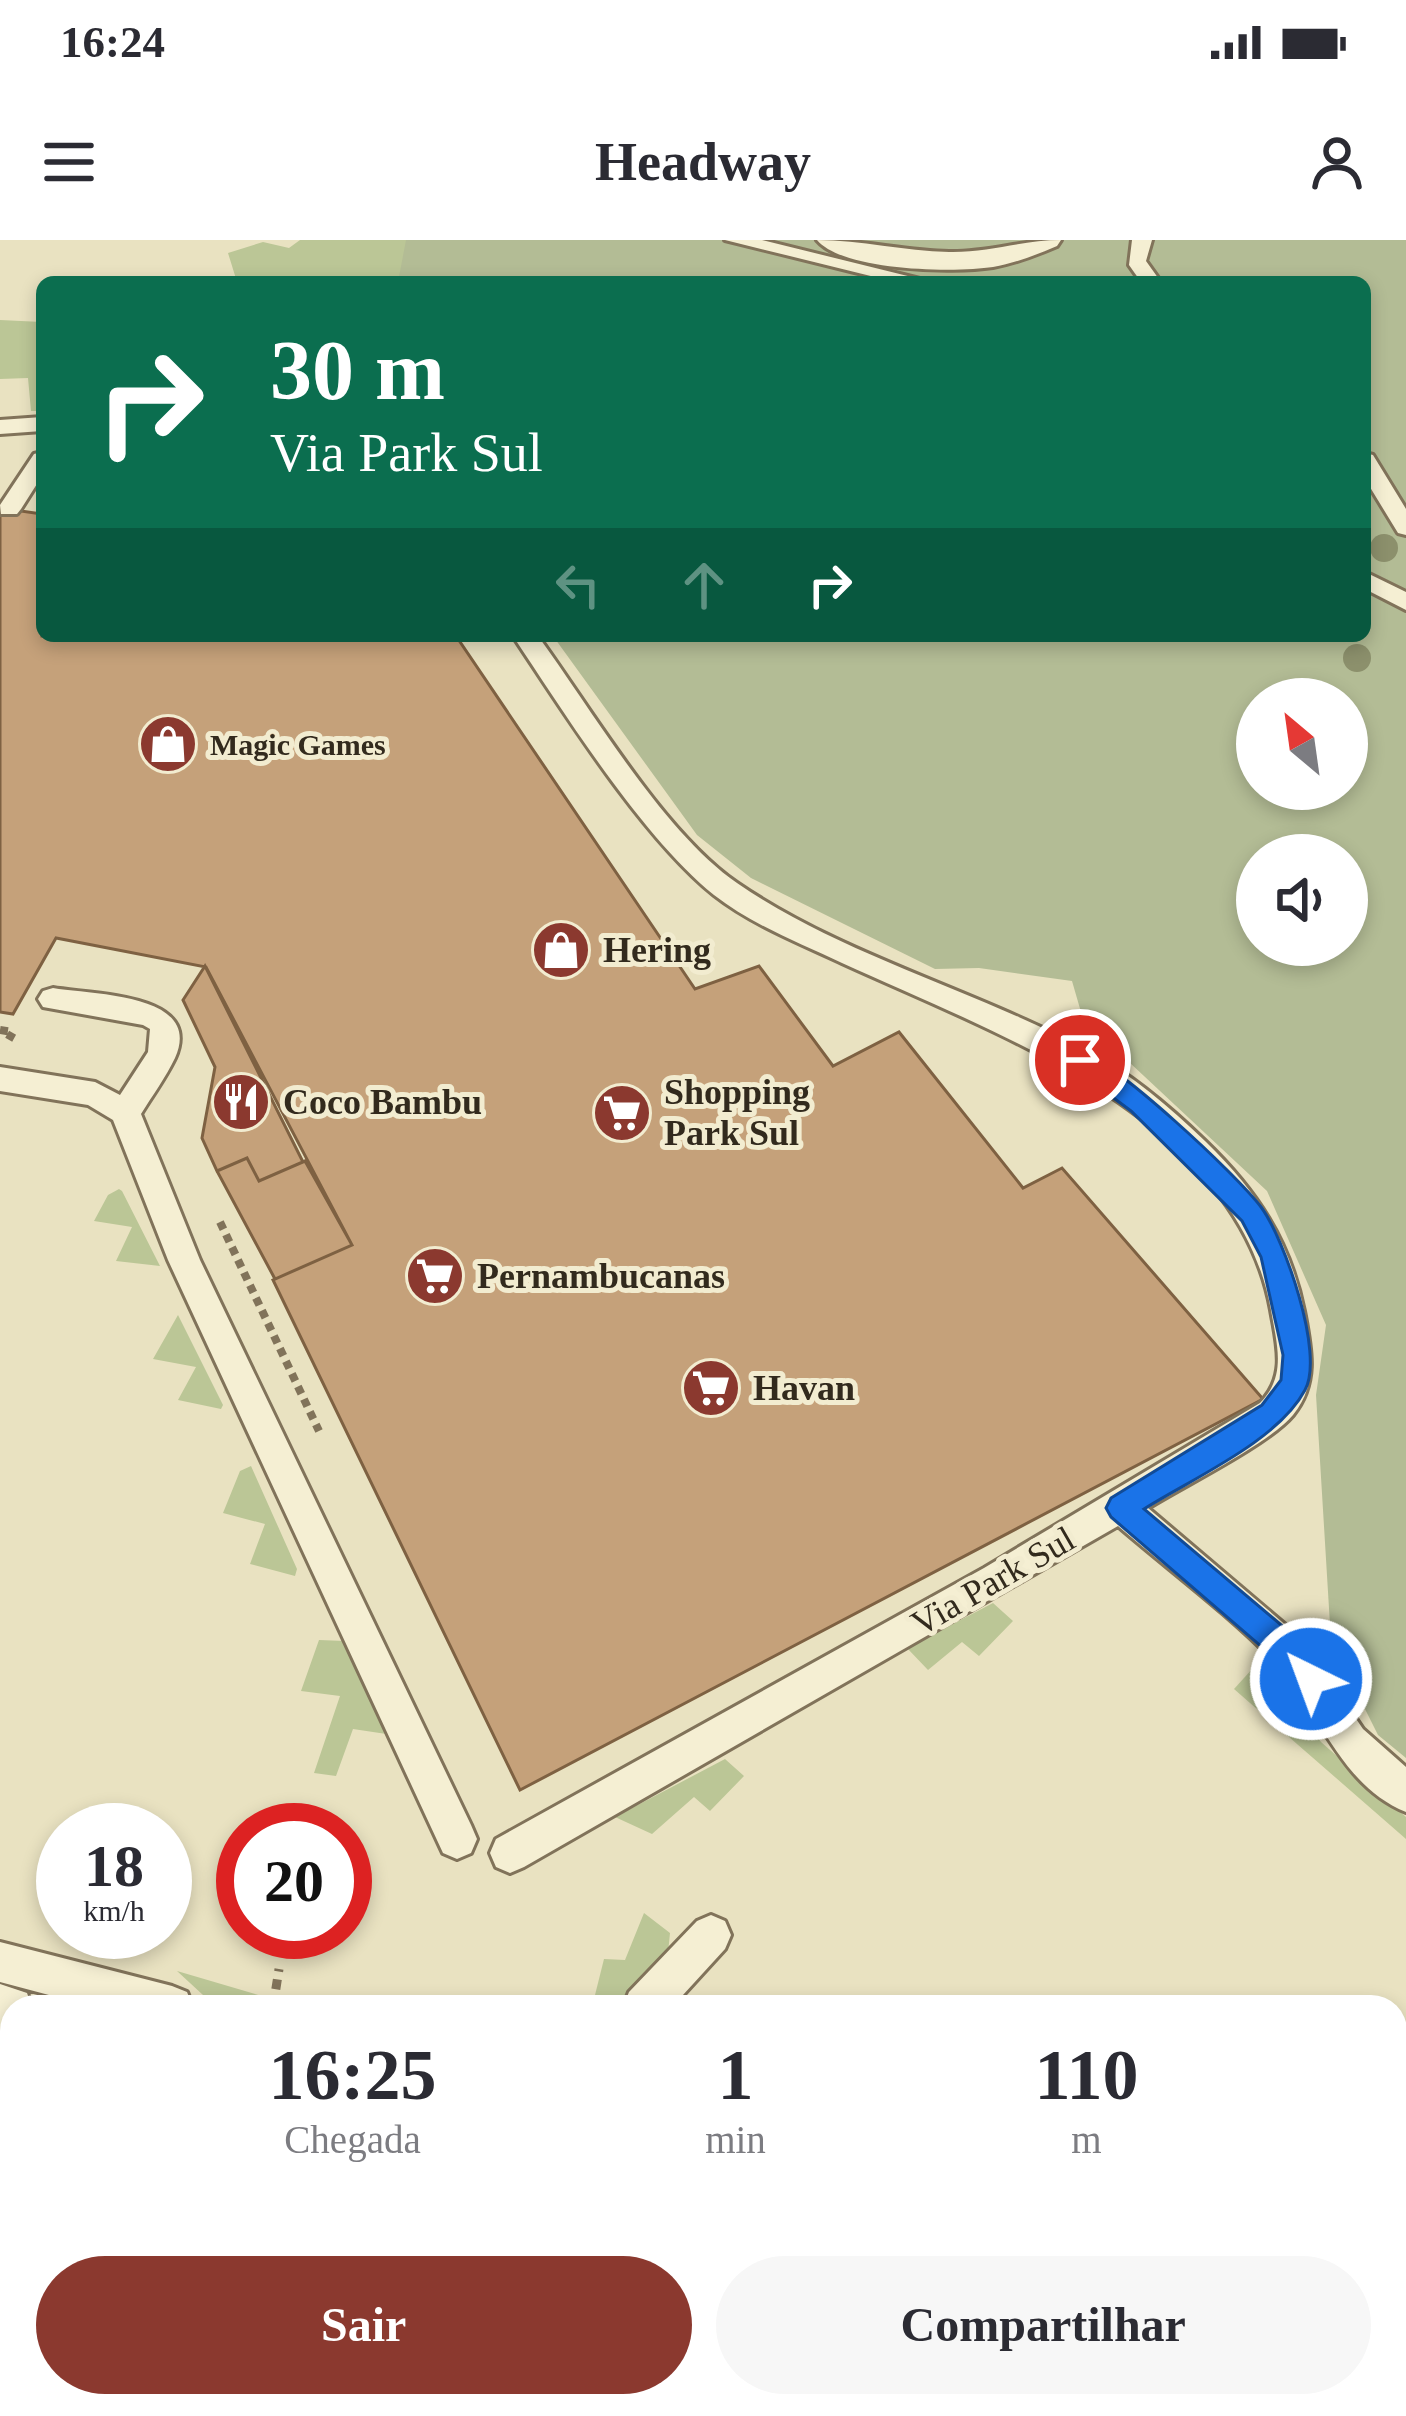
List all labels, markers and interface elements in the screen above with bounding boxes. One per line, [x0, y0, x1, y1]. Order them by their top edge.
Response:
text: 16:24 [60, 17, 165, 67]
icon: menu [36, 129, 102, 195]
icon: person [1304, 129, 1370, 195]
text: Headway [595, 132, 811, 192]
icon: right [72, 324, 228, 480]
text: 30 m [270, 324, 445, 417]
text: Via Park Sul [270, 423, 543, 483]
icon: left [545, 552, 611, 618]
icon: ahead [671, 552, 737, 618]
icon: right [797, 552, 863, 618]
north arrow [1236, 678, 1368, 810]
map controls [1236, 678, 1368, 966]
shop icon: Magic Games [137, 713, 199, 775]
place label: Magic Games [210, 728, 386, 761]
button: sound [1236, 834, 1368, 966]
shop icon: Hering [530, 919, 592, 981]
place label: Hering [603, 930, 711, 970]
pin [1029, 1009, 1131, 1111]
icon: arrive [1047, 1027, 1113, 1093]
restaurant icon: Coco Bambu [210, 1071, 272, 1133]
place label: Shopping Park Sul [664, 1072, 810, 1153]
place label: Coco Bambu [283, 1082, 482, 1122]
supermarket icon: Shopping Park Sul [591, 1082, 653, 1144]
supermarket icon: Pernambucanas [404, 1245, 466, 1307]
place label: Pernambucanas [477, 1256, 725, 1296]
supermarket icon: Havan [680, 1357, 742, 1419]
place label: Havan [753, 1368, 855, 1408]
street label: Via Park Sul [904, 1518, 1082, 1644]
position arrow [1248, 1616, 1374, 1742]
speed limit sign: 20 [216, 1803, 372, 1959]
text: 18 [84, 1833, 144, 1899]
text: km/h [83, 1894, 145, 1927]
text: 16:25 [269, 2035, 437, 2115]
text: 1 [717, 2035, 753, 2115]
text: 110 [1034, 2035, 1138, 2115]
text: Chegada [284, 2118, 421, 2161]
text: min [705, 2118, 766, 2161]
text: m [1071, 2118, 1102, 2161]
button: Sair [36, 2256, 692, 2394]
button: Compartilhar [716, 2256, 1371, 2394]

